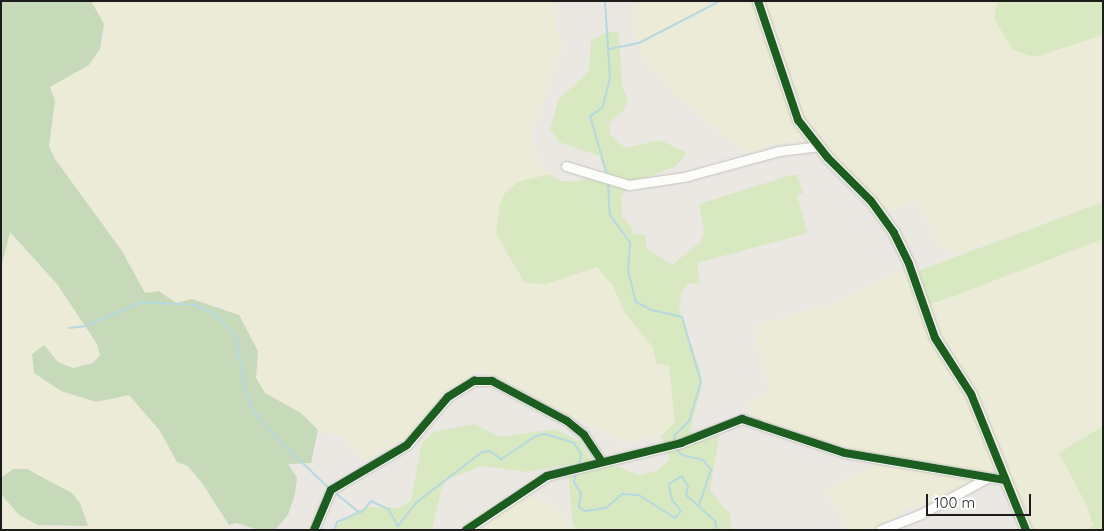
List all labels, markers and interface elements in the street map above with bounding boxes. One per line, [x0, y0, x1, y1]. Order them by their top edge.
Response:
scale bar [929, 484, 1034, 516]
text: 100 m [934, 493, 975, 512]

